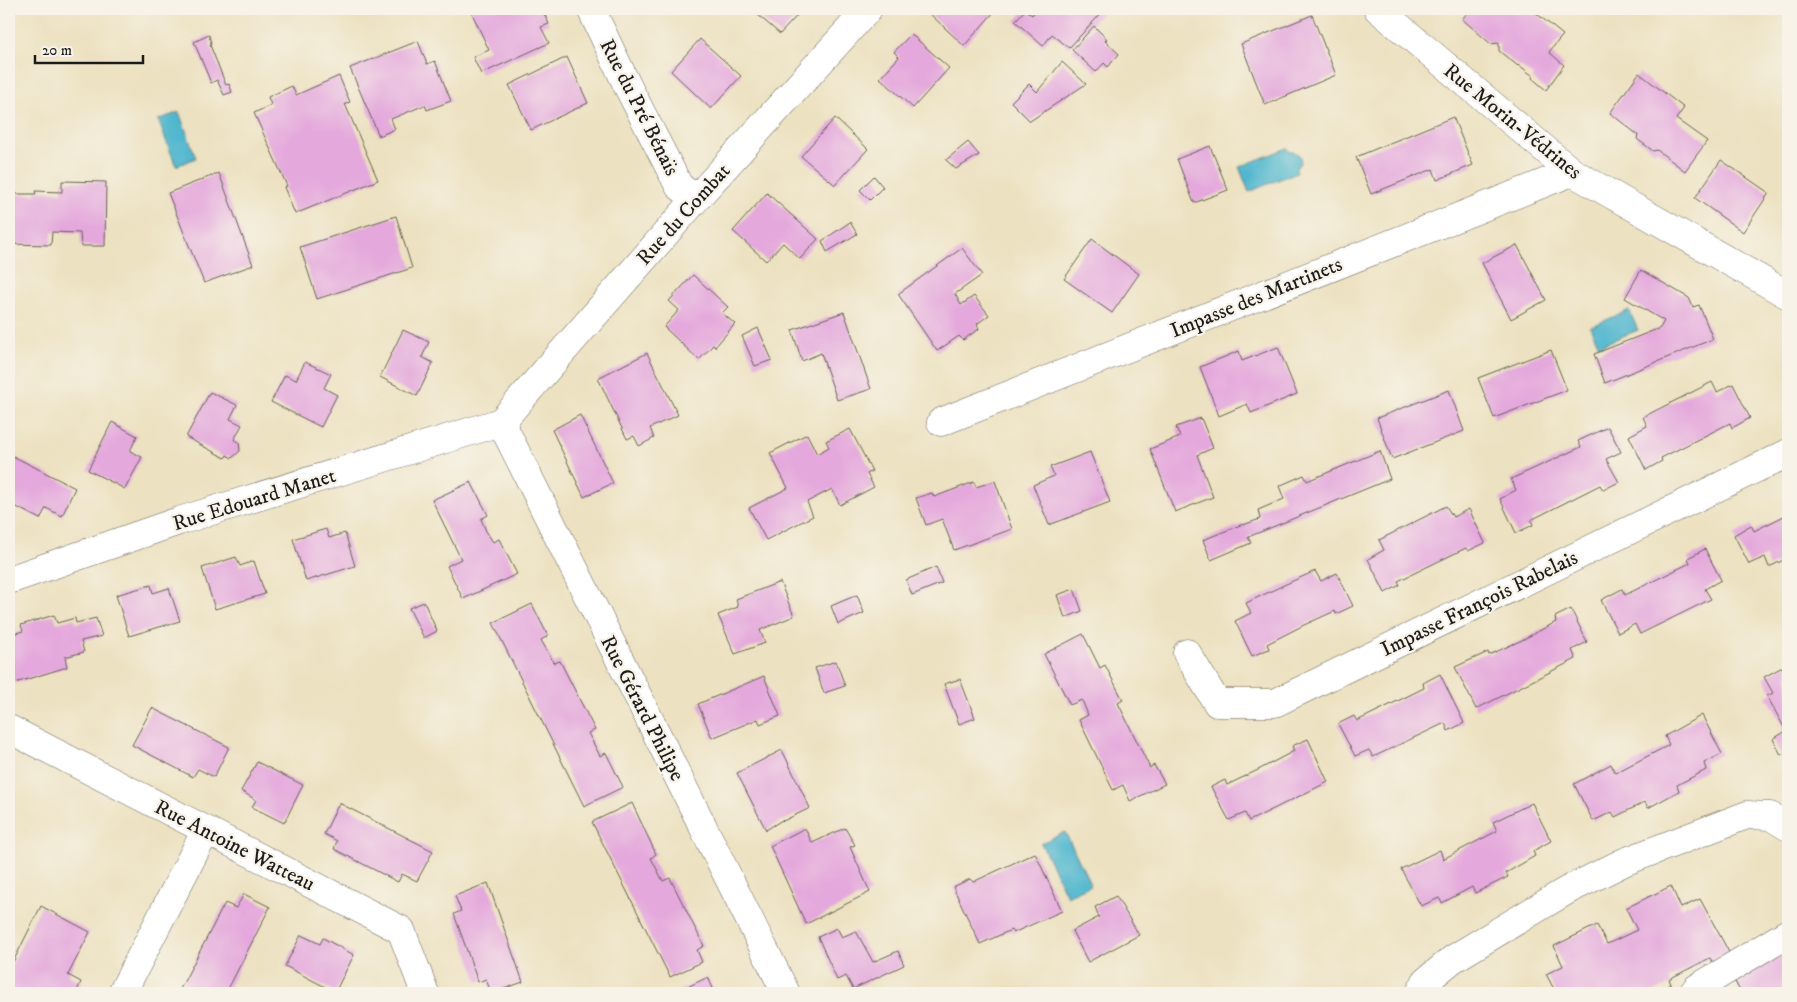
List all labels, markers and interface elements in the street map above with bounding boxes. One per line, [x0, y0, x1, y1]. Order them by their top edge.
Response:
scale bar [35, 32, 142, 64]
street label: Rue du Pré Bénaïs [593, 35, 685, 180]
text: 20 m [42, 41, 72, 60]
street label: Rue Morin-Védrines [1438, 58, 1587, 185]
street label: Rue du Combat [631, 158, 736, 271]
street label: Impasse des Martinets [1167, 252, 1346, 344]
street label: Rue Edouard Manet [170, 463, 339, 537]
street label: Impasse François Rabelais [1377, 545, 1582, 663]
street label: Rue Gérard Philipe [594, 631, 690, 786]
street label: Rue Antoine Watteau [150, 794, 319, 897]

